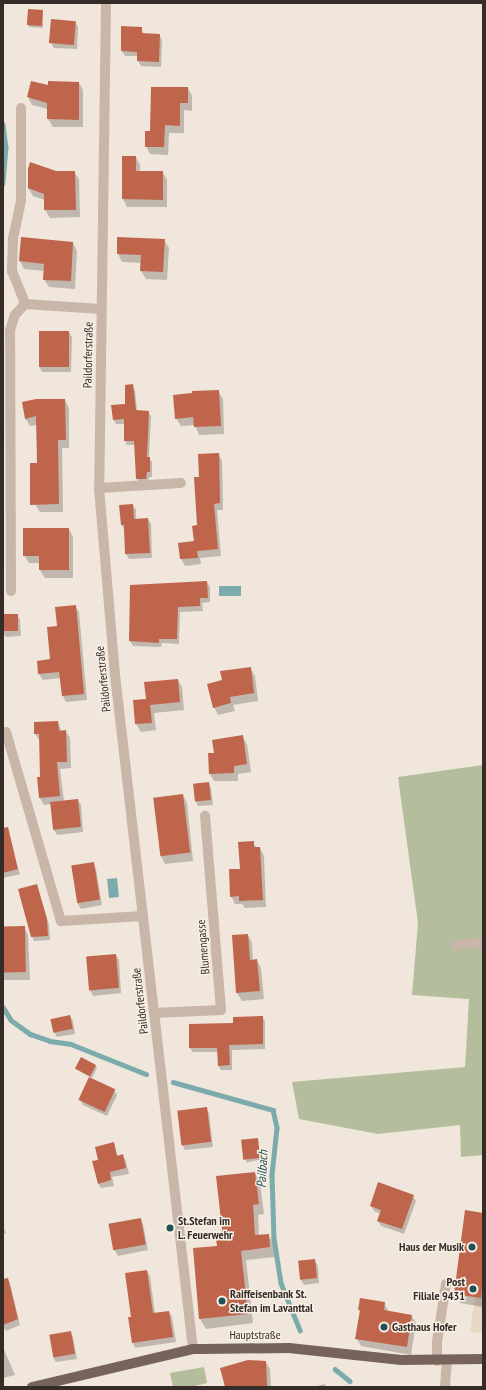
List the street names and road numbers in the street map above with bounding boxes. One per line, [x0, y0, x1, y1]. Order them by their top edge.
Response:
street label: Paildorferstraße [80, 322, 96, 388]
street label: Paildorferstraße [92, 645, 114, 713]
street label: Blumengasse [193, 919, 213, 975]
street label: Paildorferstraße [129, 967, 151, 1035]
street label: Hauptstraße [229, 1328, 281, 1342]

